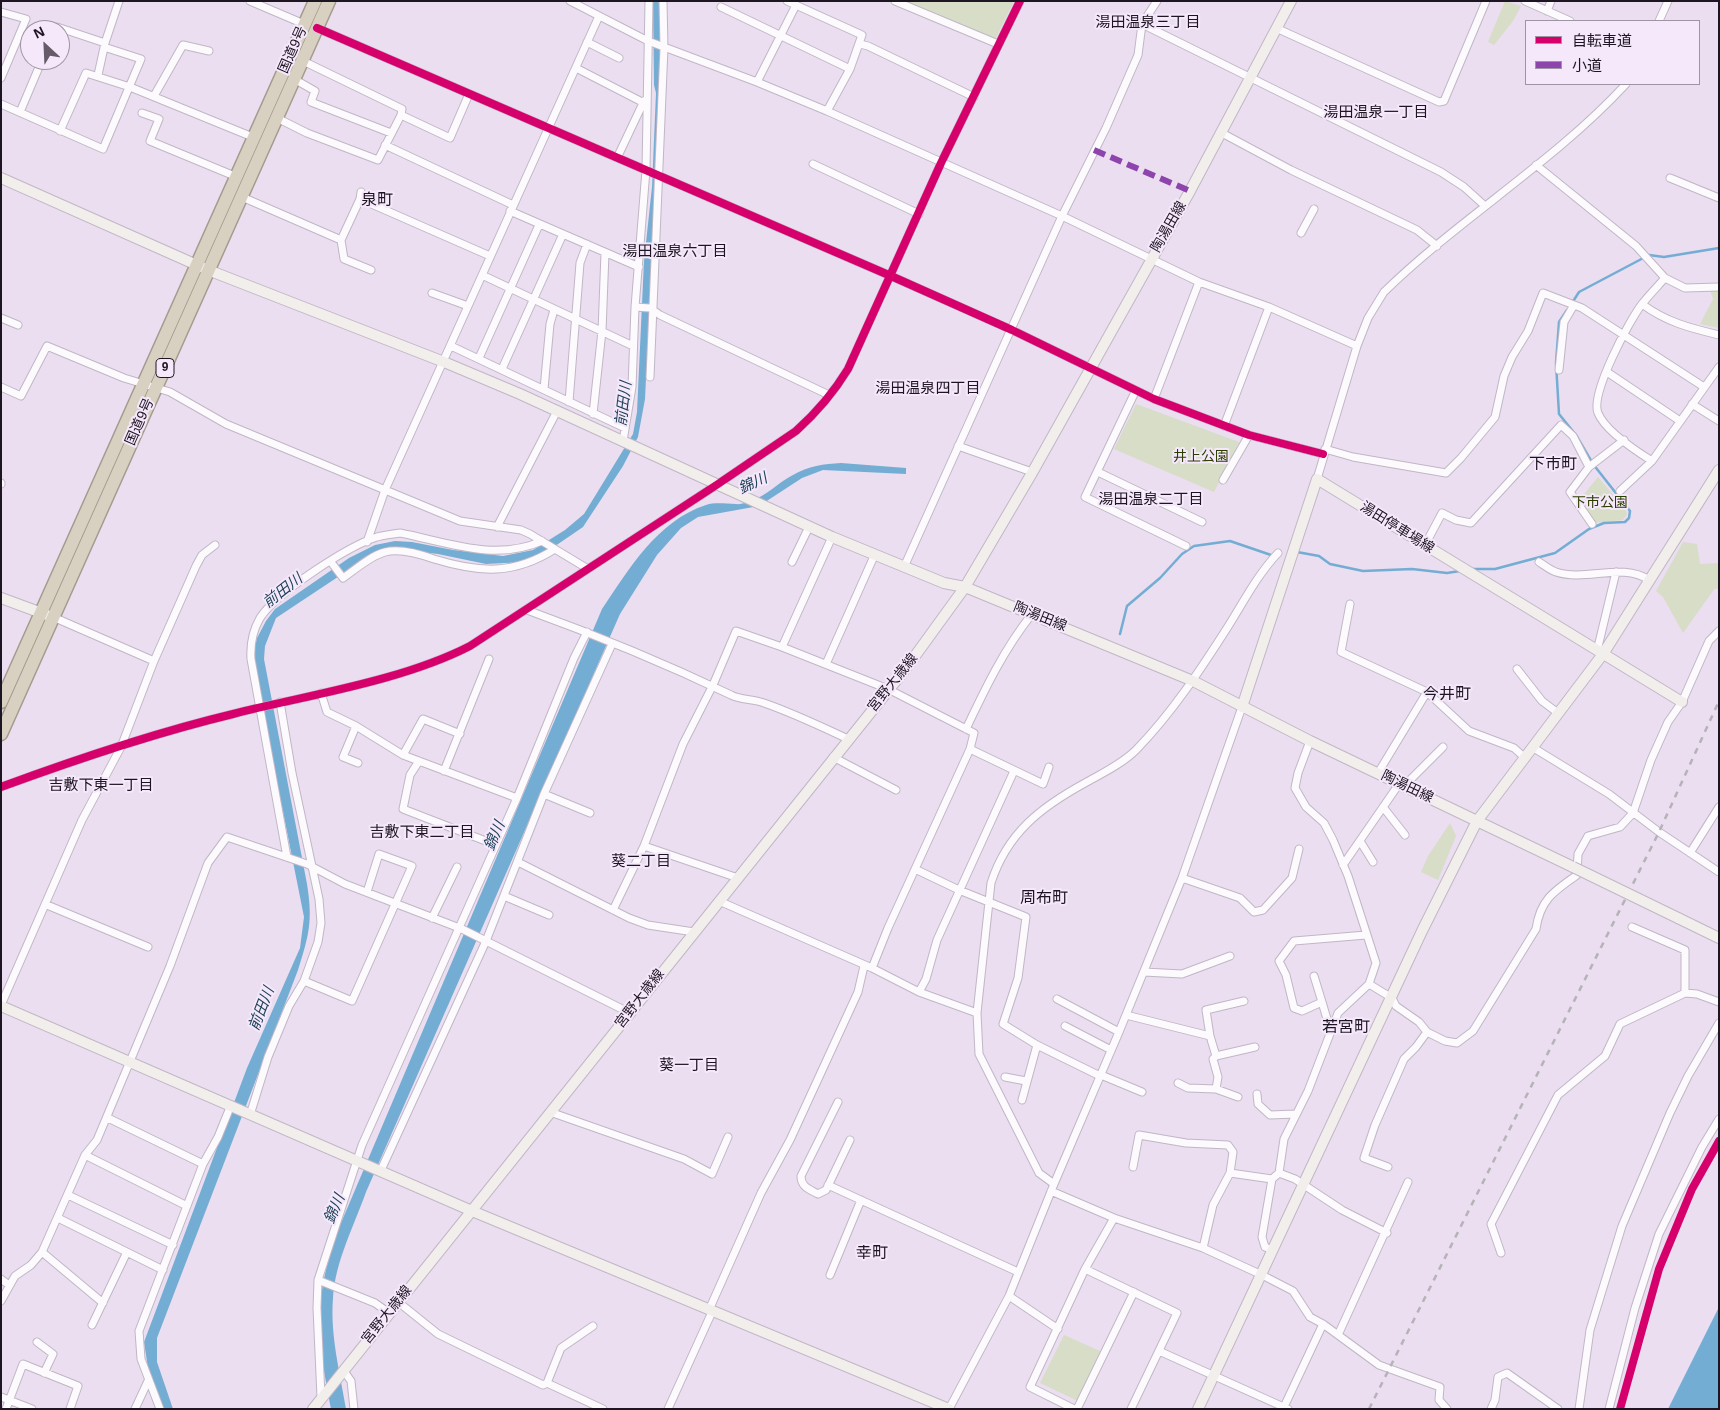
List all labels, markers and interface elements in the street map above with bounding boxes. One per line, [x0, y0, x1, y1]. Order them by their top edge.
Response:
district label: 湯田温泉三丁目 [1096, 14, 1200, 32]
north arrow [20, 20, 70, 70]
legend [1525, 20, 1700, 85]
text: N [31, 23, 47, 42]
street label: 国道9号 [275, 24, 311, 76]
text: 自転車道 [1572, 32, 1632, 49]
text: 小道 [1572, 57, 1602, 74]
district label: 湯田温泉一丁目 [1324, 104, 1428, 122]
district label: 泉町 [361, 191, 393, 211]
street label: 陶湯田線 [1148, 199, 1190, 255]
district label: 湯田温泉六丁目 [623, 243, 727, 261]
road number: 9 [156, 358, 174, 378]
district label: 湯田温泉四丁目 [876, 380, 980, 398]
water label: 前田川 [612, 381, 636, 427]
street label: 国道9号 [122, 396, 158, 448]
park label: 井上公園 [1173, 449, 1229, 465]
district label: 下市町 [1529, 455, 1577, 475]
water label: 錦川 [736, 470, 770, 498]
district label: 湯田温泉二丁目 [1099, 491, 1203, 509]
park label: 下市公園 [1572, 495, 1628, 511]
street label: 湯田停車場線 [1357, 499, 1437, 557]
water label: 前田川 [260, 570, 306, 612]
street label: 陶湯田線 [1011, 599, 1069, 635]
street label: 宮野大歳線 [864, 651, 922, 715]
district label: 今井町 [1423, 685, 1471, 705]
street label: 陶湯田線 [1378, 767, 1436, 807]
district label: 吉敷下東一丁目 [49, 777, 153, 795]
water label: 錦川 [481, 819, 509, 853]
district label: 吉敷下東二丁目 [370, 824, 474, 842]
district label: 葵二丁目 [611, 853, 671, 871]
district label: 周布町 [1020, 889, 1068, 909]
street label: 宮野大歳線 [612, 966, 668, 1032]
water label: 前田川 [246, 985, 278, 1033]
district label: 若宮町 [1322, 1018, 1370, 1038]
district label: 葵一丁目 [659, 1057, 719, 1075]
water label: 錦川 [321, 1192, 349, 1226]
district label: 幸町 [856, 1244, 888, 1264]
street label: 宮野大歳線 [358, 1283, 416, 1347]

